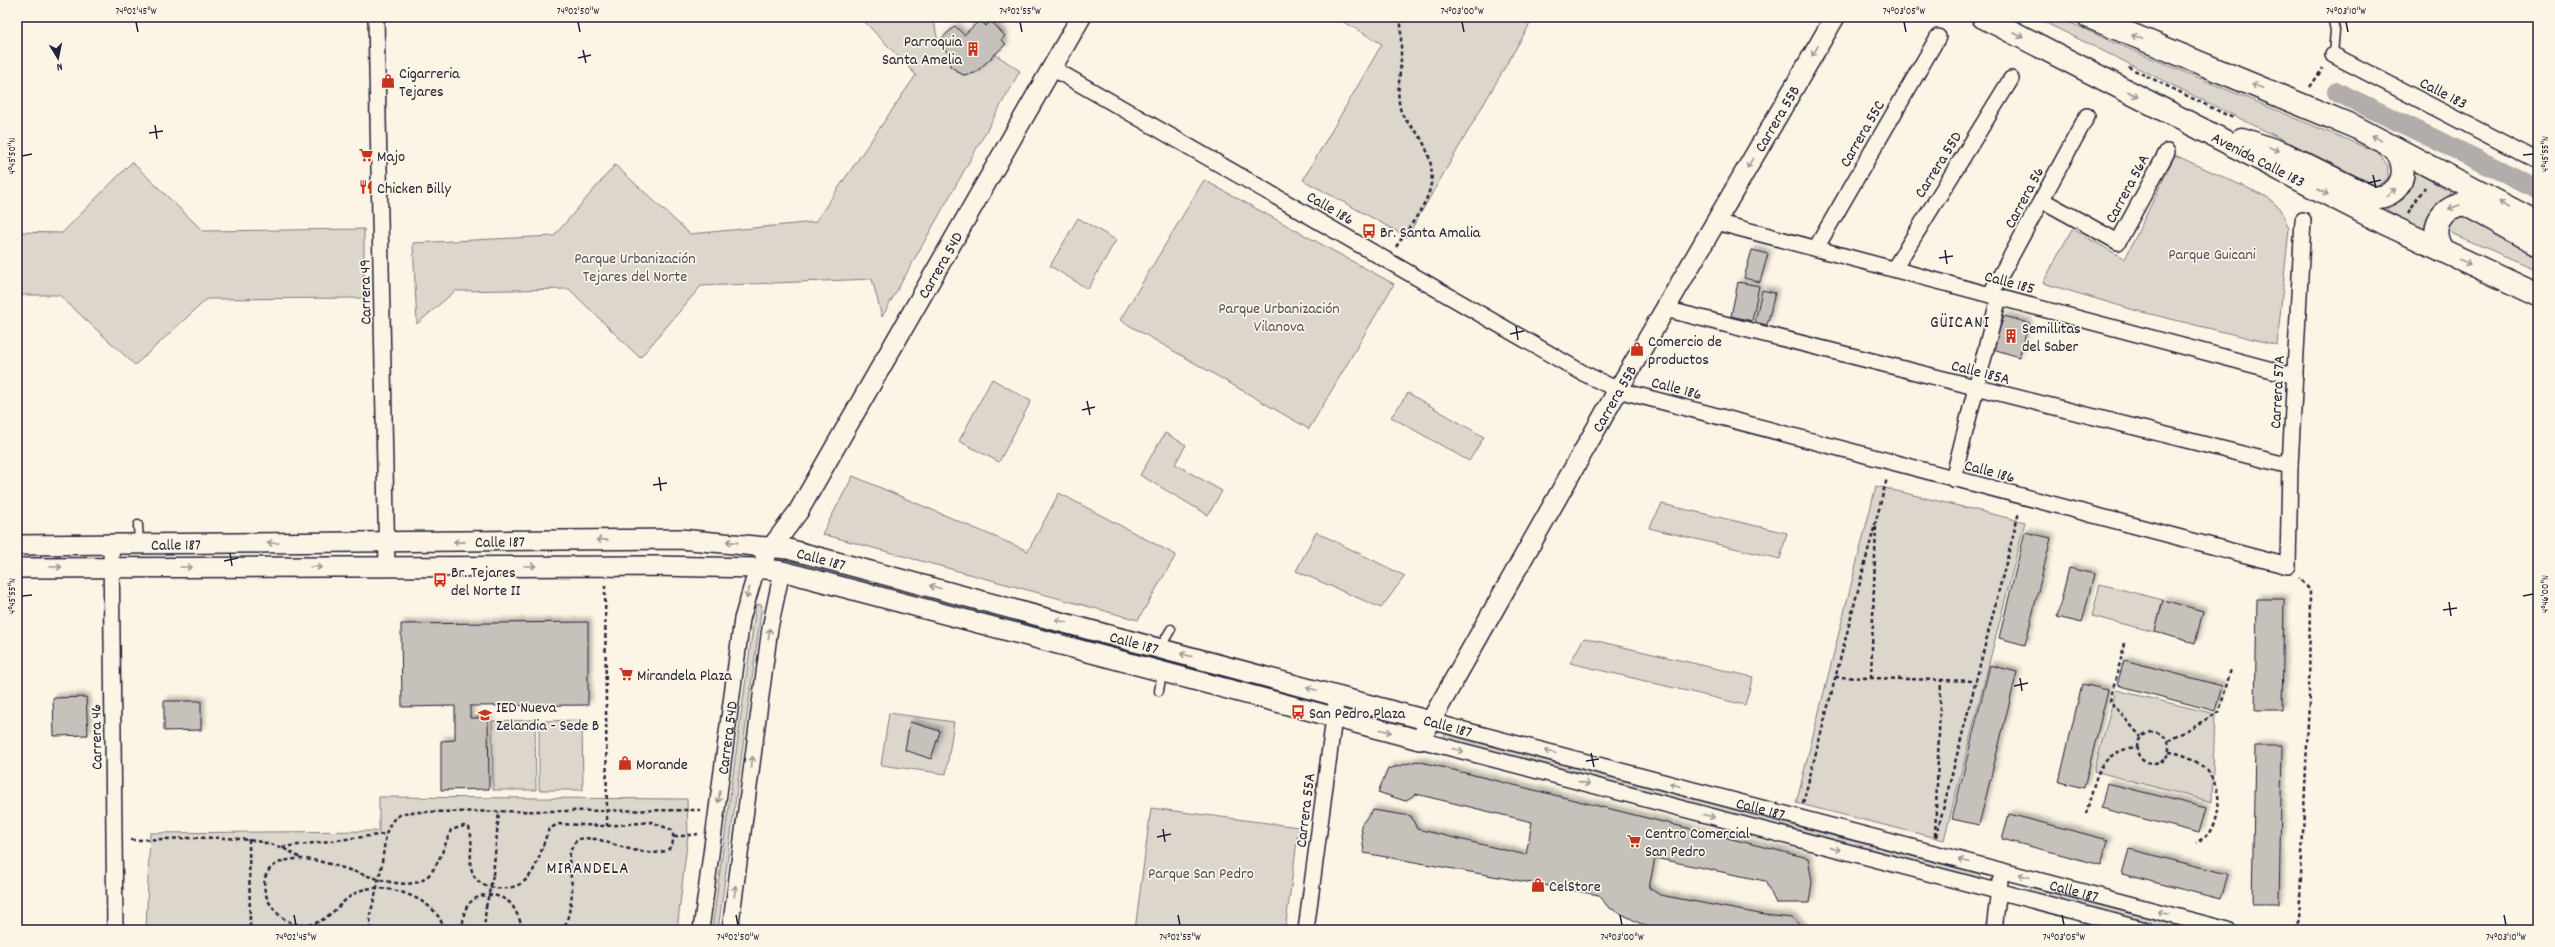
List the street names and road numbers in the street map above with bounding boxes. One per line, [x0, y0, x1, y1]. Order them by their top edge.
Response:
street label: Calle 183 [2415, 72, 2471, 116]
street label: Carrera 55B [1750, 82, 1807, 157]
street label: Carrera 55C [1835, 96, 1892, 172]
street label: Avenida Calle 183 [2207, 127, 2308, 194]
street label: Carrera 55D [1910, 128, 1969, 203]
street label: Carrera 56A [2100, 150, 2156, 228]
street label: Carrera 56 [1999, 163, 2051, 233]
street label: Calle 186 [1302, 186, 1358, 232]
street label: Carrera 54D [913, 228, 970, 304]
street label: Carrera 49 [354, 259, 379, 325]
street label: Calle 185 [1982, 266, 2037, 301]
street label: Carrera 57A [2265, 354, 2292, 430]
street label: Calle 185A [1949, 355, 2012, 392]
street label: Carrera 55B [1587, 362, 1644, 437]
street label: Calle 186 [1649, 372, 1704, 407]
street label: Calle 186 [1962, 455, 2017, 490]
street label: Calle 187 [475, 531, 525, 555]
street label: Calle 187 [151, 534, 201, 558]
street label: Calle 187 [794, 543, 848, 578]
street label: Calle 187 [1107, 627, 1161, 662]
street label: Carrera 54D [713, 700, 745, 776]
street label: Carrera 46 [85, 704, 110, 770]
street label: Calle 187 [1420, 710, 1474, 745]
street label: Carrera 55A [1290, 771, 1322, 849]
street label: Calle 187 [1733, 793, 1787, 828]
street label: Calle 187 [2047, 875, 2101, 910]

